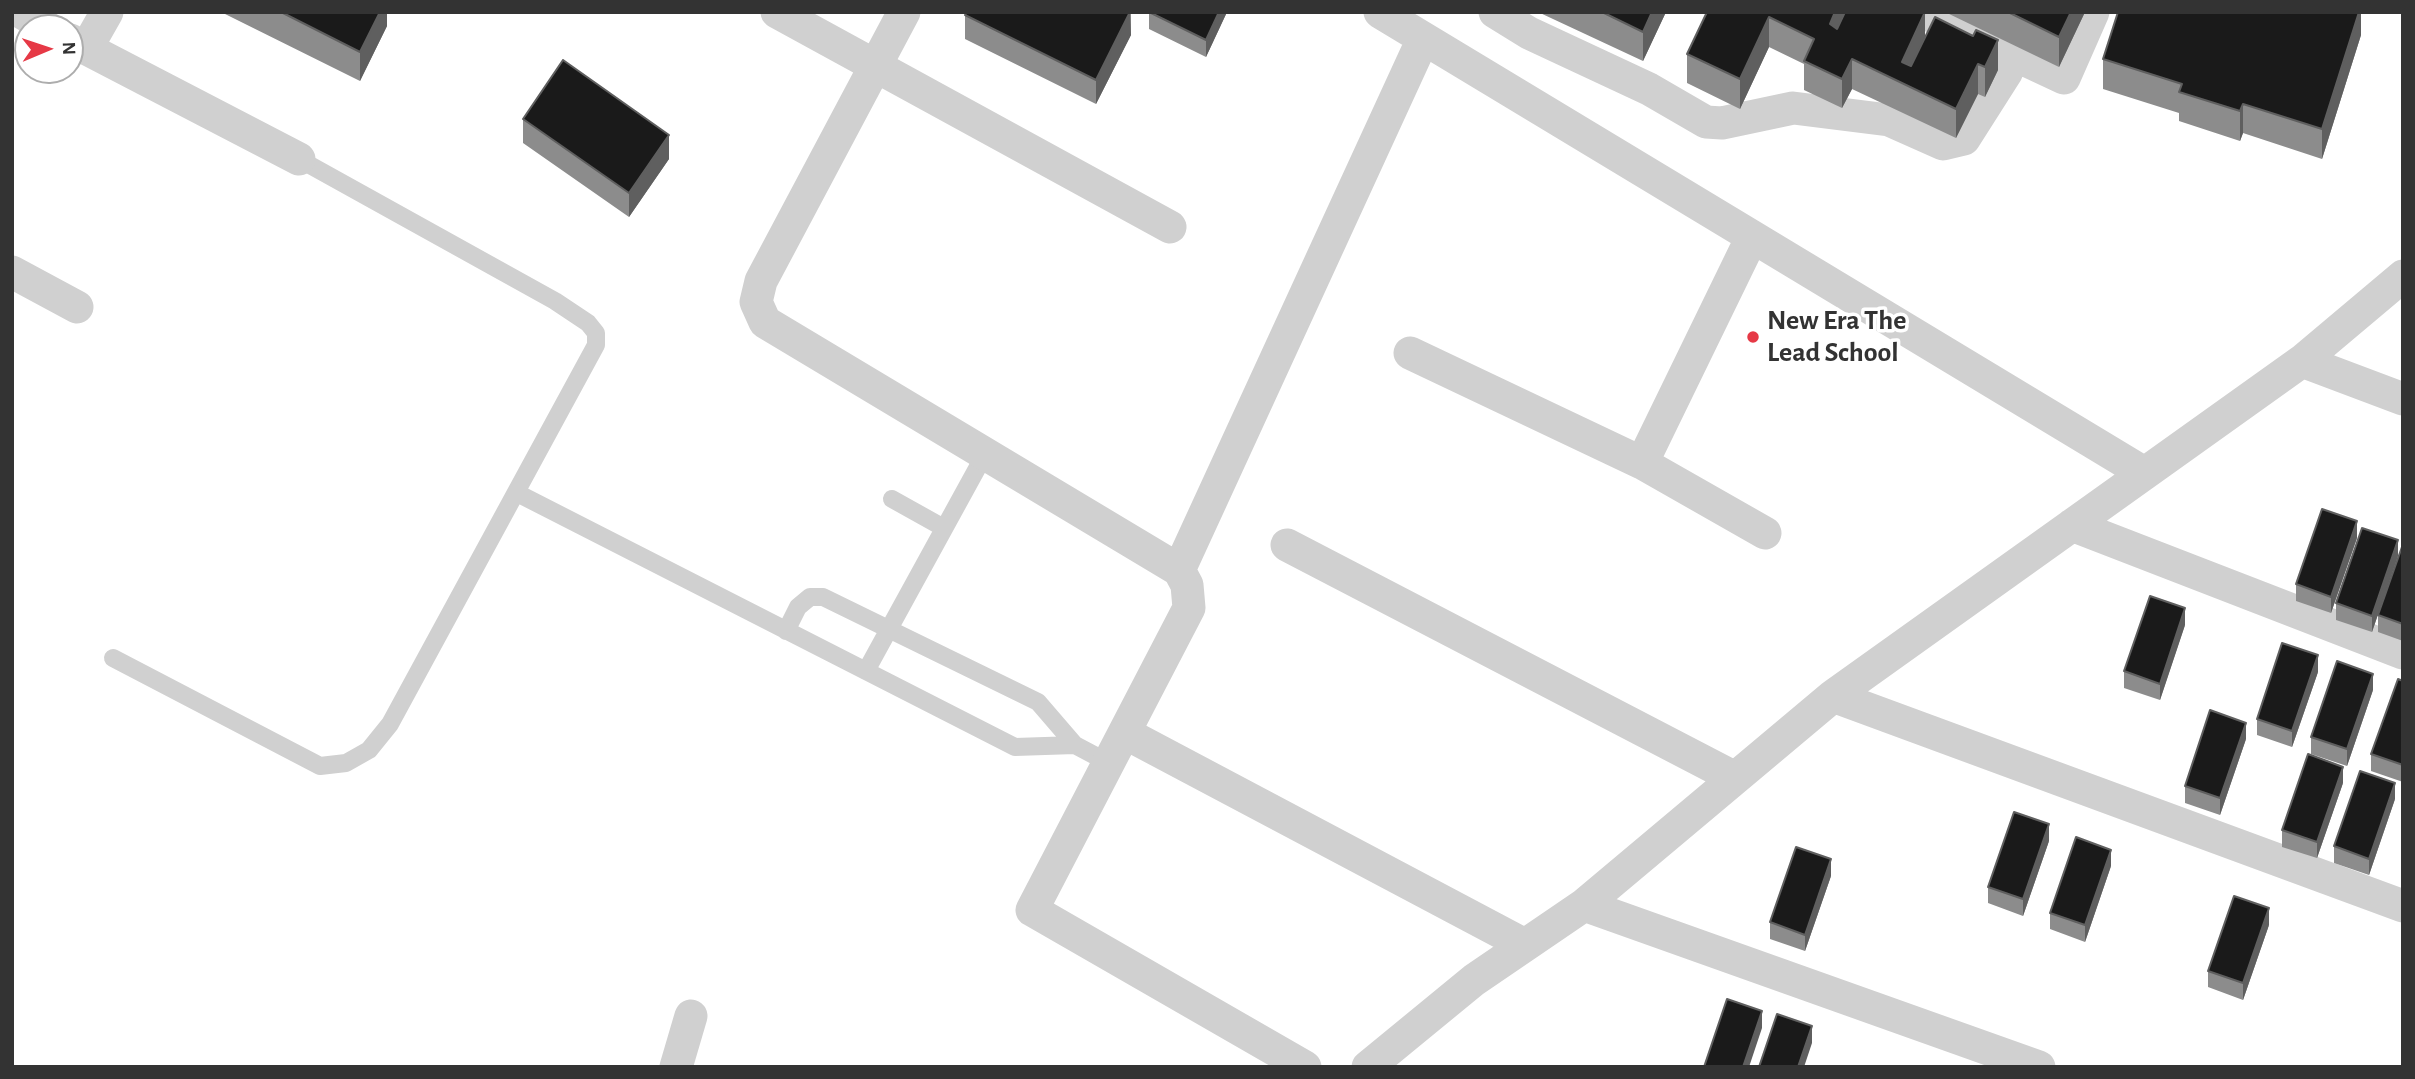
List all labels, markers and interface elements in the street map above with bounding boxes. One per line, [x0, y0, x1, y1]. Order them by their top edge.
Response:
north arrow [14, 14, 84, 84]
text: N [59, 41, 78, 55]
place label: New Era The Lead School [1767, 304, 1906, 370]
marker: New Era The Lead School [1745, 329, 1761, 345]

